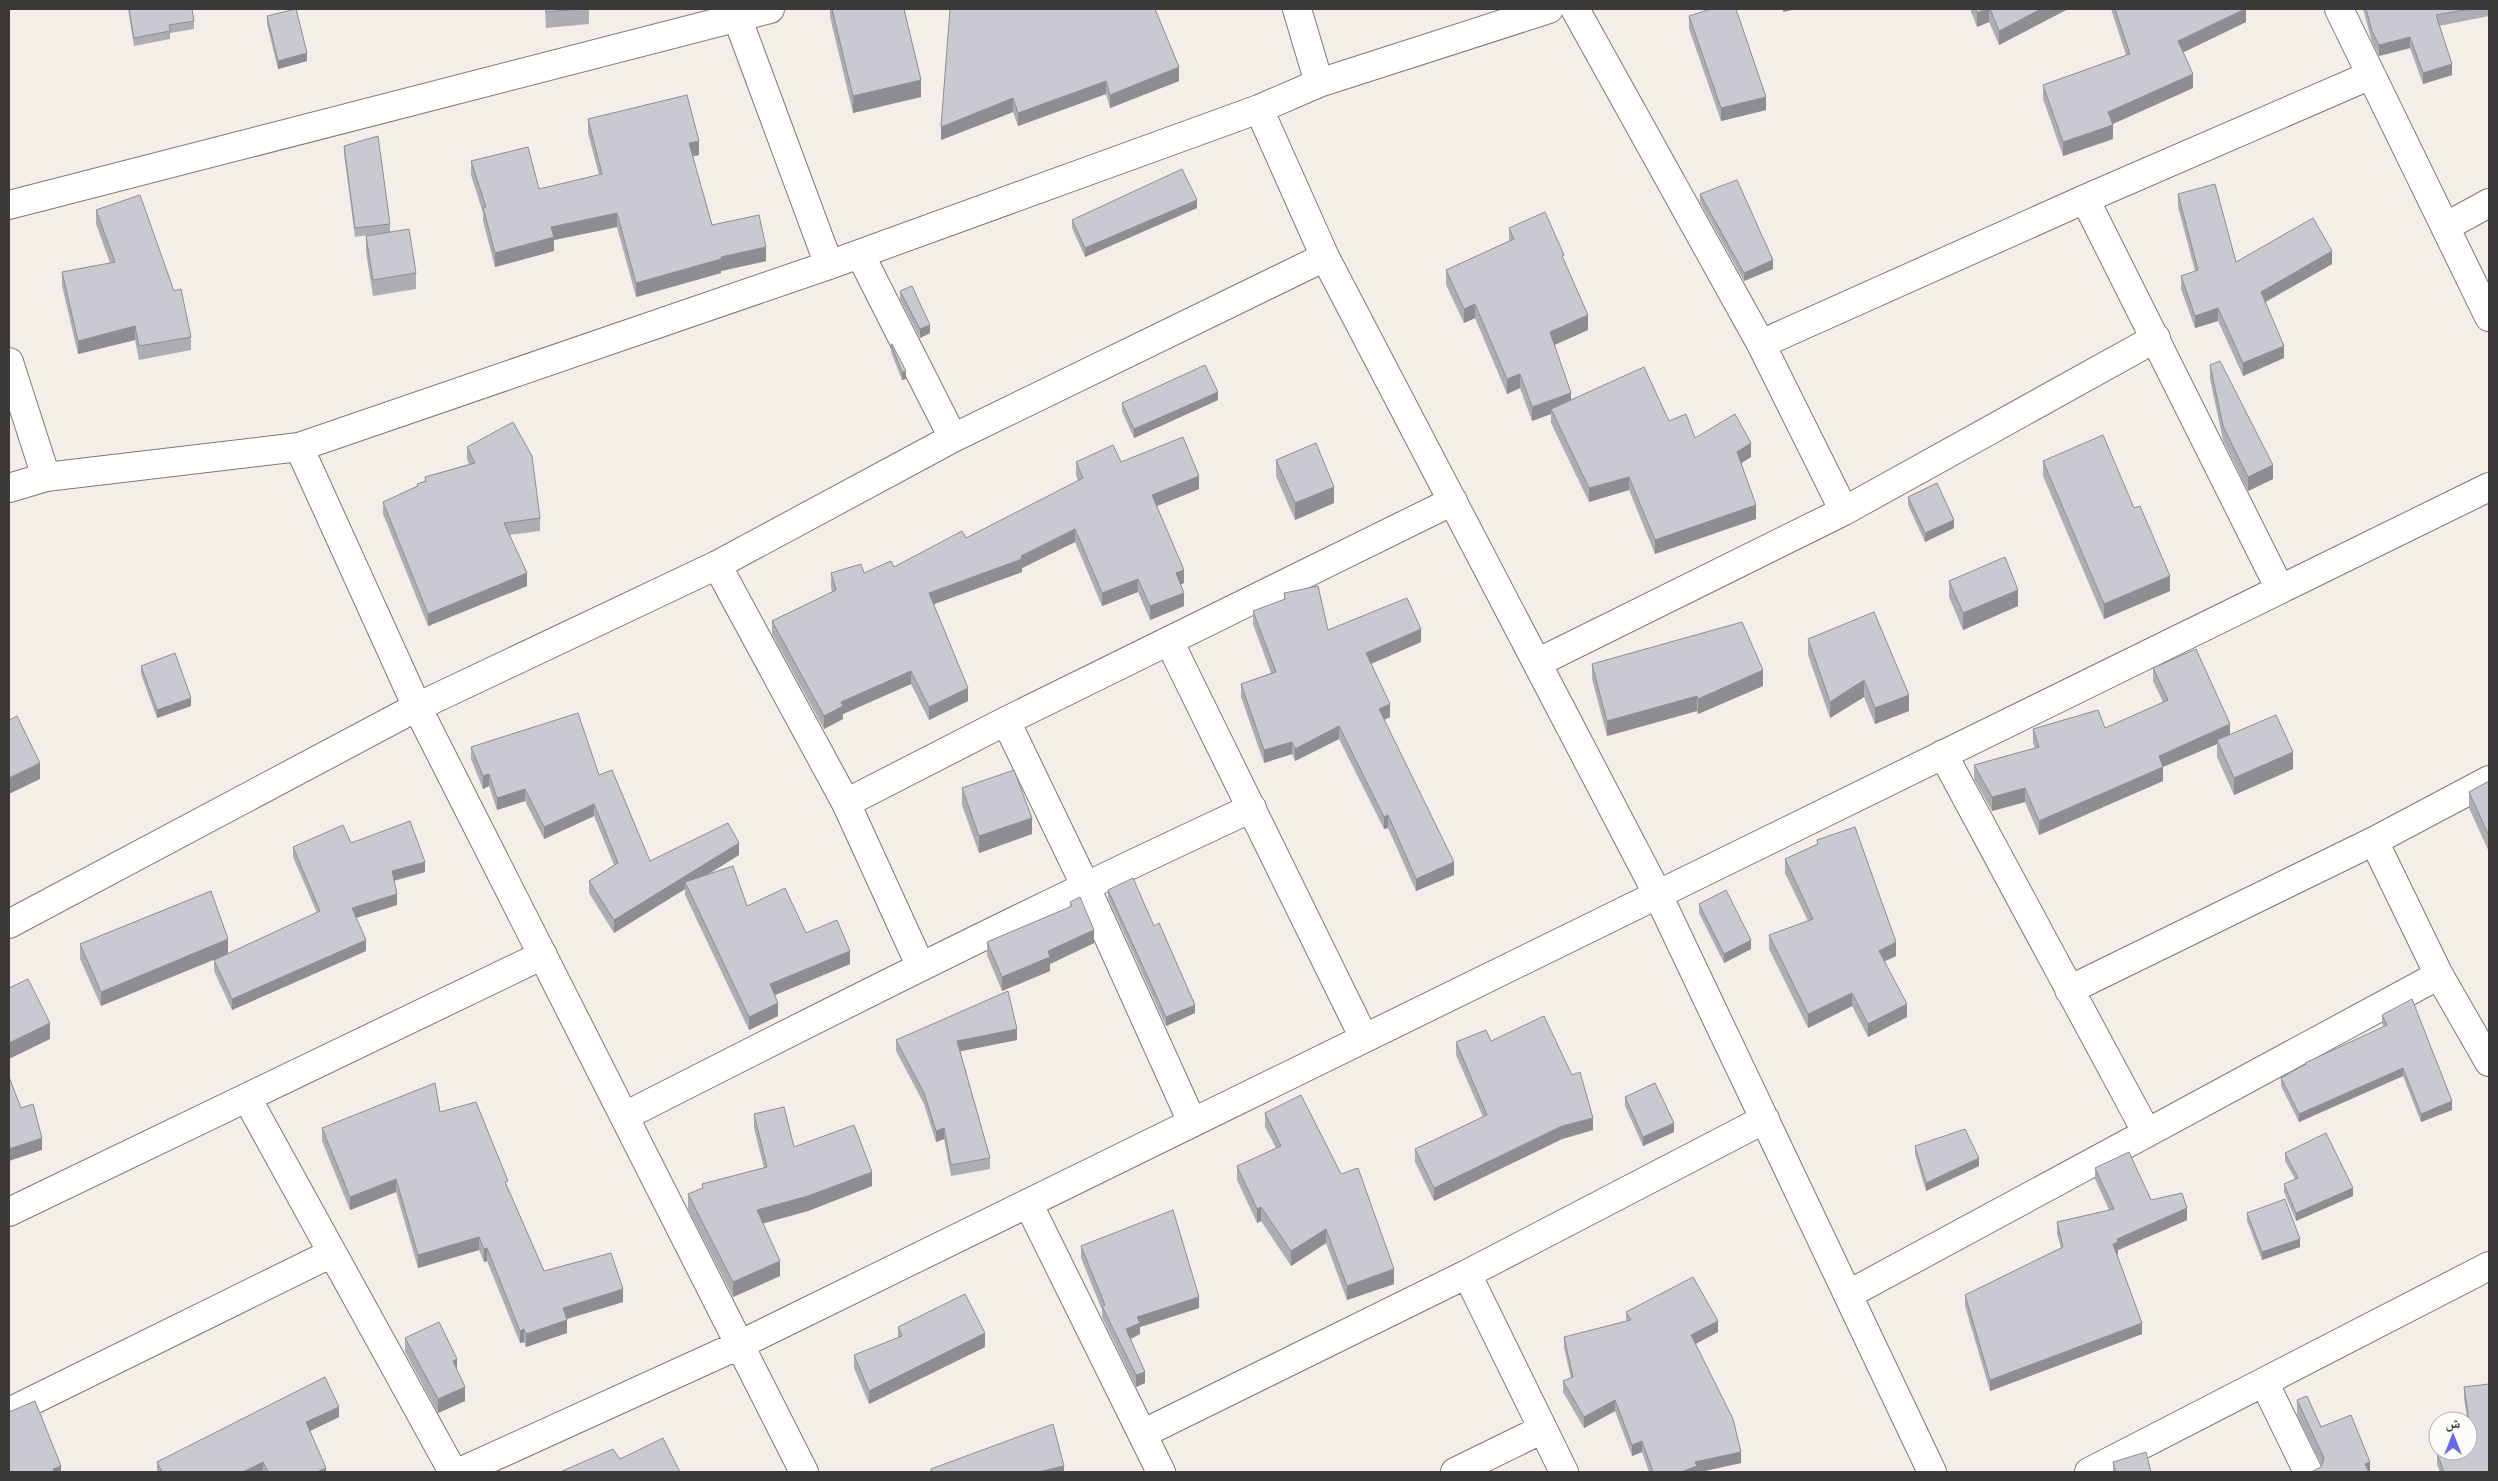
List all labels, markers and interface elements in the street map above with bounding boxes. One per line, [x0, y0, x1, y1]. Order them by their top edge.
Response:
north arrow [2428, 1411, 2478, 1461]
text: ش [2446, 1415, 2461, 1432]

